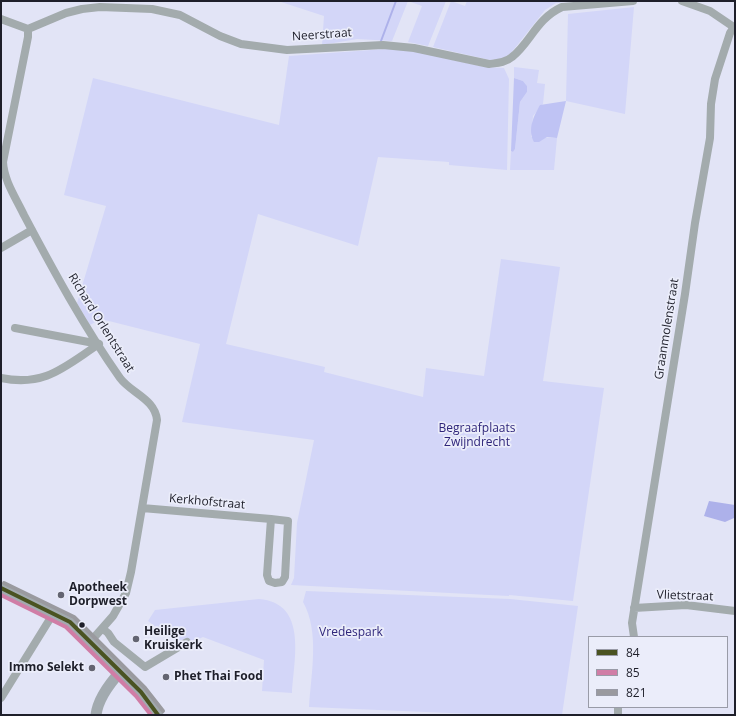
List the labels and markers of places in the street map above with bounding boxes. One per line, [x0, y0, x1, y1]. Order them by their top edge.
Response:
place label: Apotheek Dorpwest [69, 581, 127, 609]
marker: Apotheek Dorpwest [56, 590, 66, 600]
unlabelled marker [77, 620, 87, 630]
place label: Heilige Kruiskerk [144, 625, 202, 653]
marker: Heilige Kruiskerk [131, 634, 141, 644]
place label: Immo Selekt [9, 661, 84, 675]
marker: Immo Selekt [87, 663, 97, 673]
place label: Phet Thai Food [174, 670, 263, 684]
marker: Phet Thai Food [161, 672, 171, 682]

